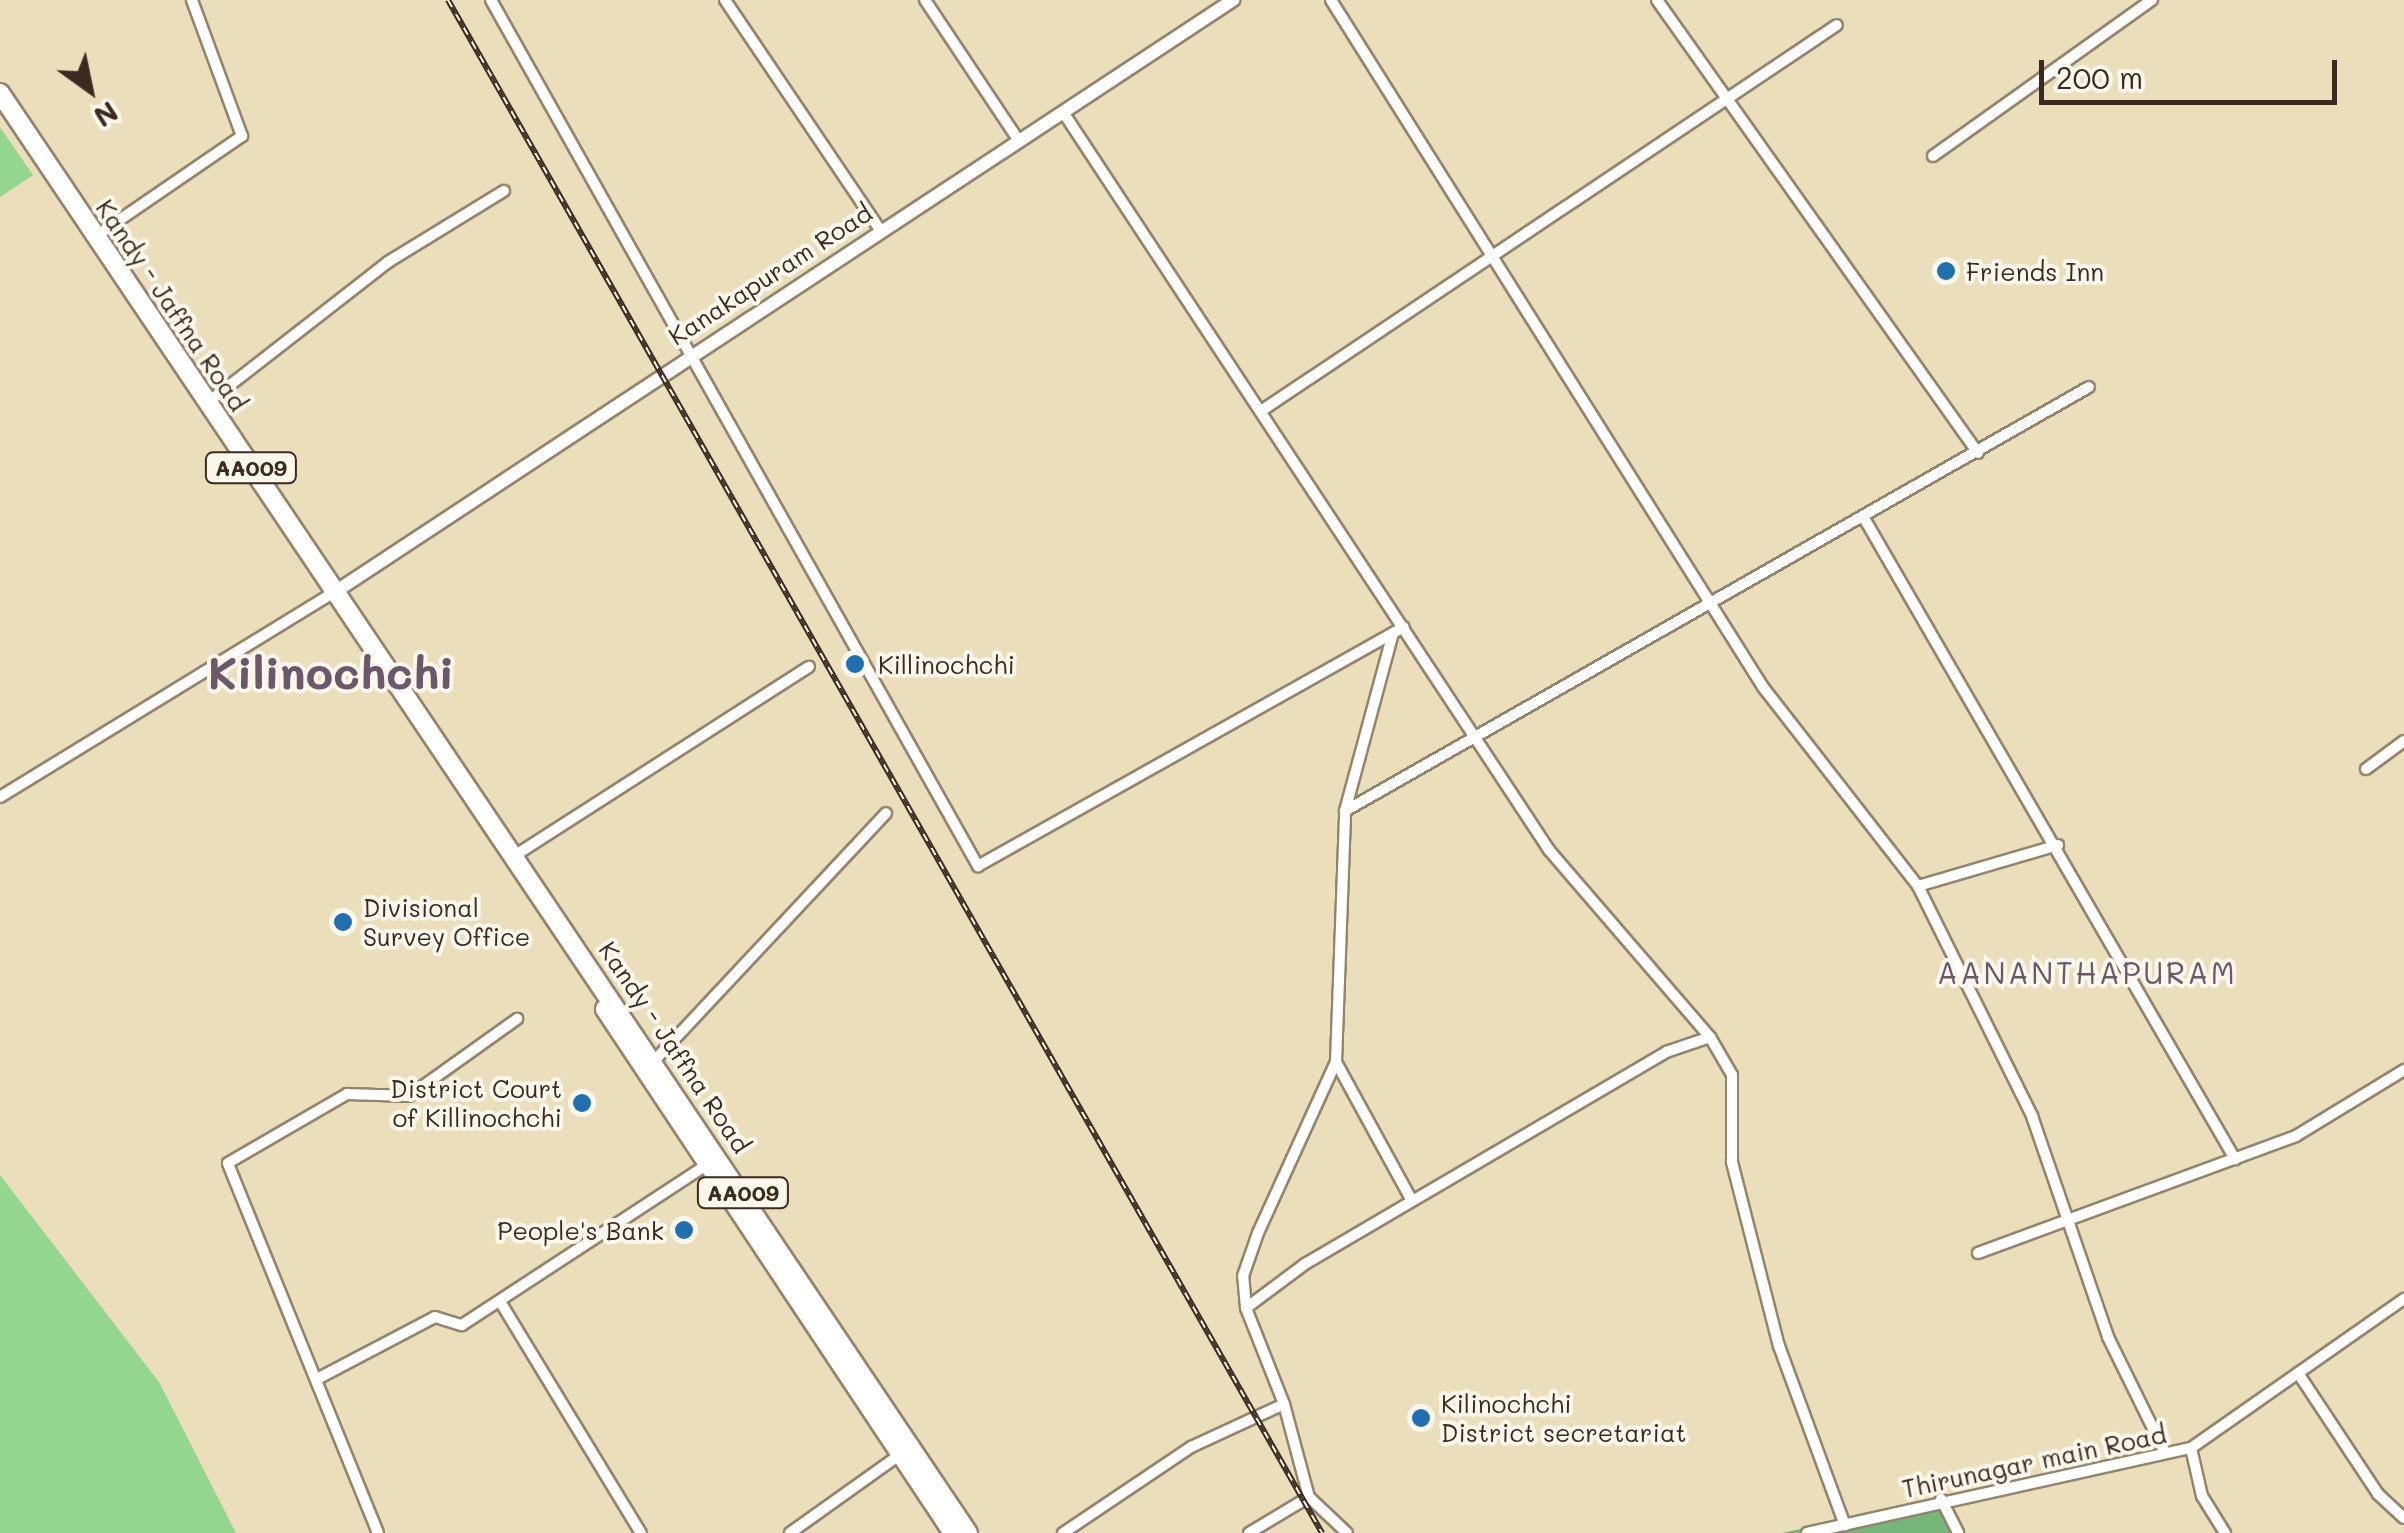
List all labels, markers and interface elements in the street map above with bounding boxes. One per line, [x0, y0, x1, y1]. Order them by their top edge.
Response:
north arrow [40, 40, 140, 140]
scale bar [2044, 40, 2342, 102]
text: 200 m [2056, 57, 2143, 97]
text: N [88, 94, 125, 136]
street label: Kandy - Jaffna Road [90, 194, 254, 416]
street label: Kanakapuram Road [663, 197, 877, 351]
place label: Friends Inn [1966, 256, 2104, 286]
marker: Friends Inn [1935, 260, 1957, 282]
road number: AA009 [204, 451, 298, 485]
district label: Kilinochchi [208, 645, 454, 699]
place label: Killinochchi [878, 649, 1015, 679]
marker: Killinochchi [842, 651, 868, 677]
place label: Divisional Survey Office [363, 893, 530, 952]
marker: Divisional Survey Office [332, 911, 354, 933]
street label: Kandy - Jaffna Road [593, 936, 757, 1158]
district label: AANANTHAPURAM [1937, 954, 2237, 990]
place label: District Court of Killinochchi [390, 1074, 562, 1133]
marker: District Court of Killinochchi [571, 1092, 593, 1114]
road number: AA009 [696, 1176, 790, 1210]
place label: People's Bank [497, 1215, 664, 1245]
marker: People's Bank [673, 1219, 695, 1241]
place label: Kilinochchi District secretariat [1441, 1389, 1687, 1448]
marker: Kilinochchi District secretariat [1410, 1407, 1432, 1429]
street label: Thirunagar main Road [1899, 1418, 2169, 1504]

